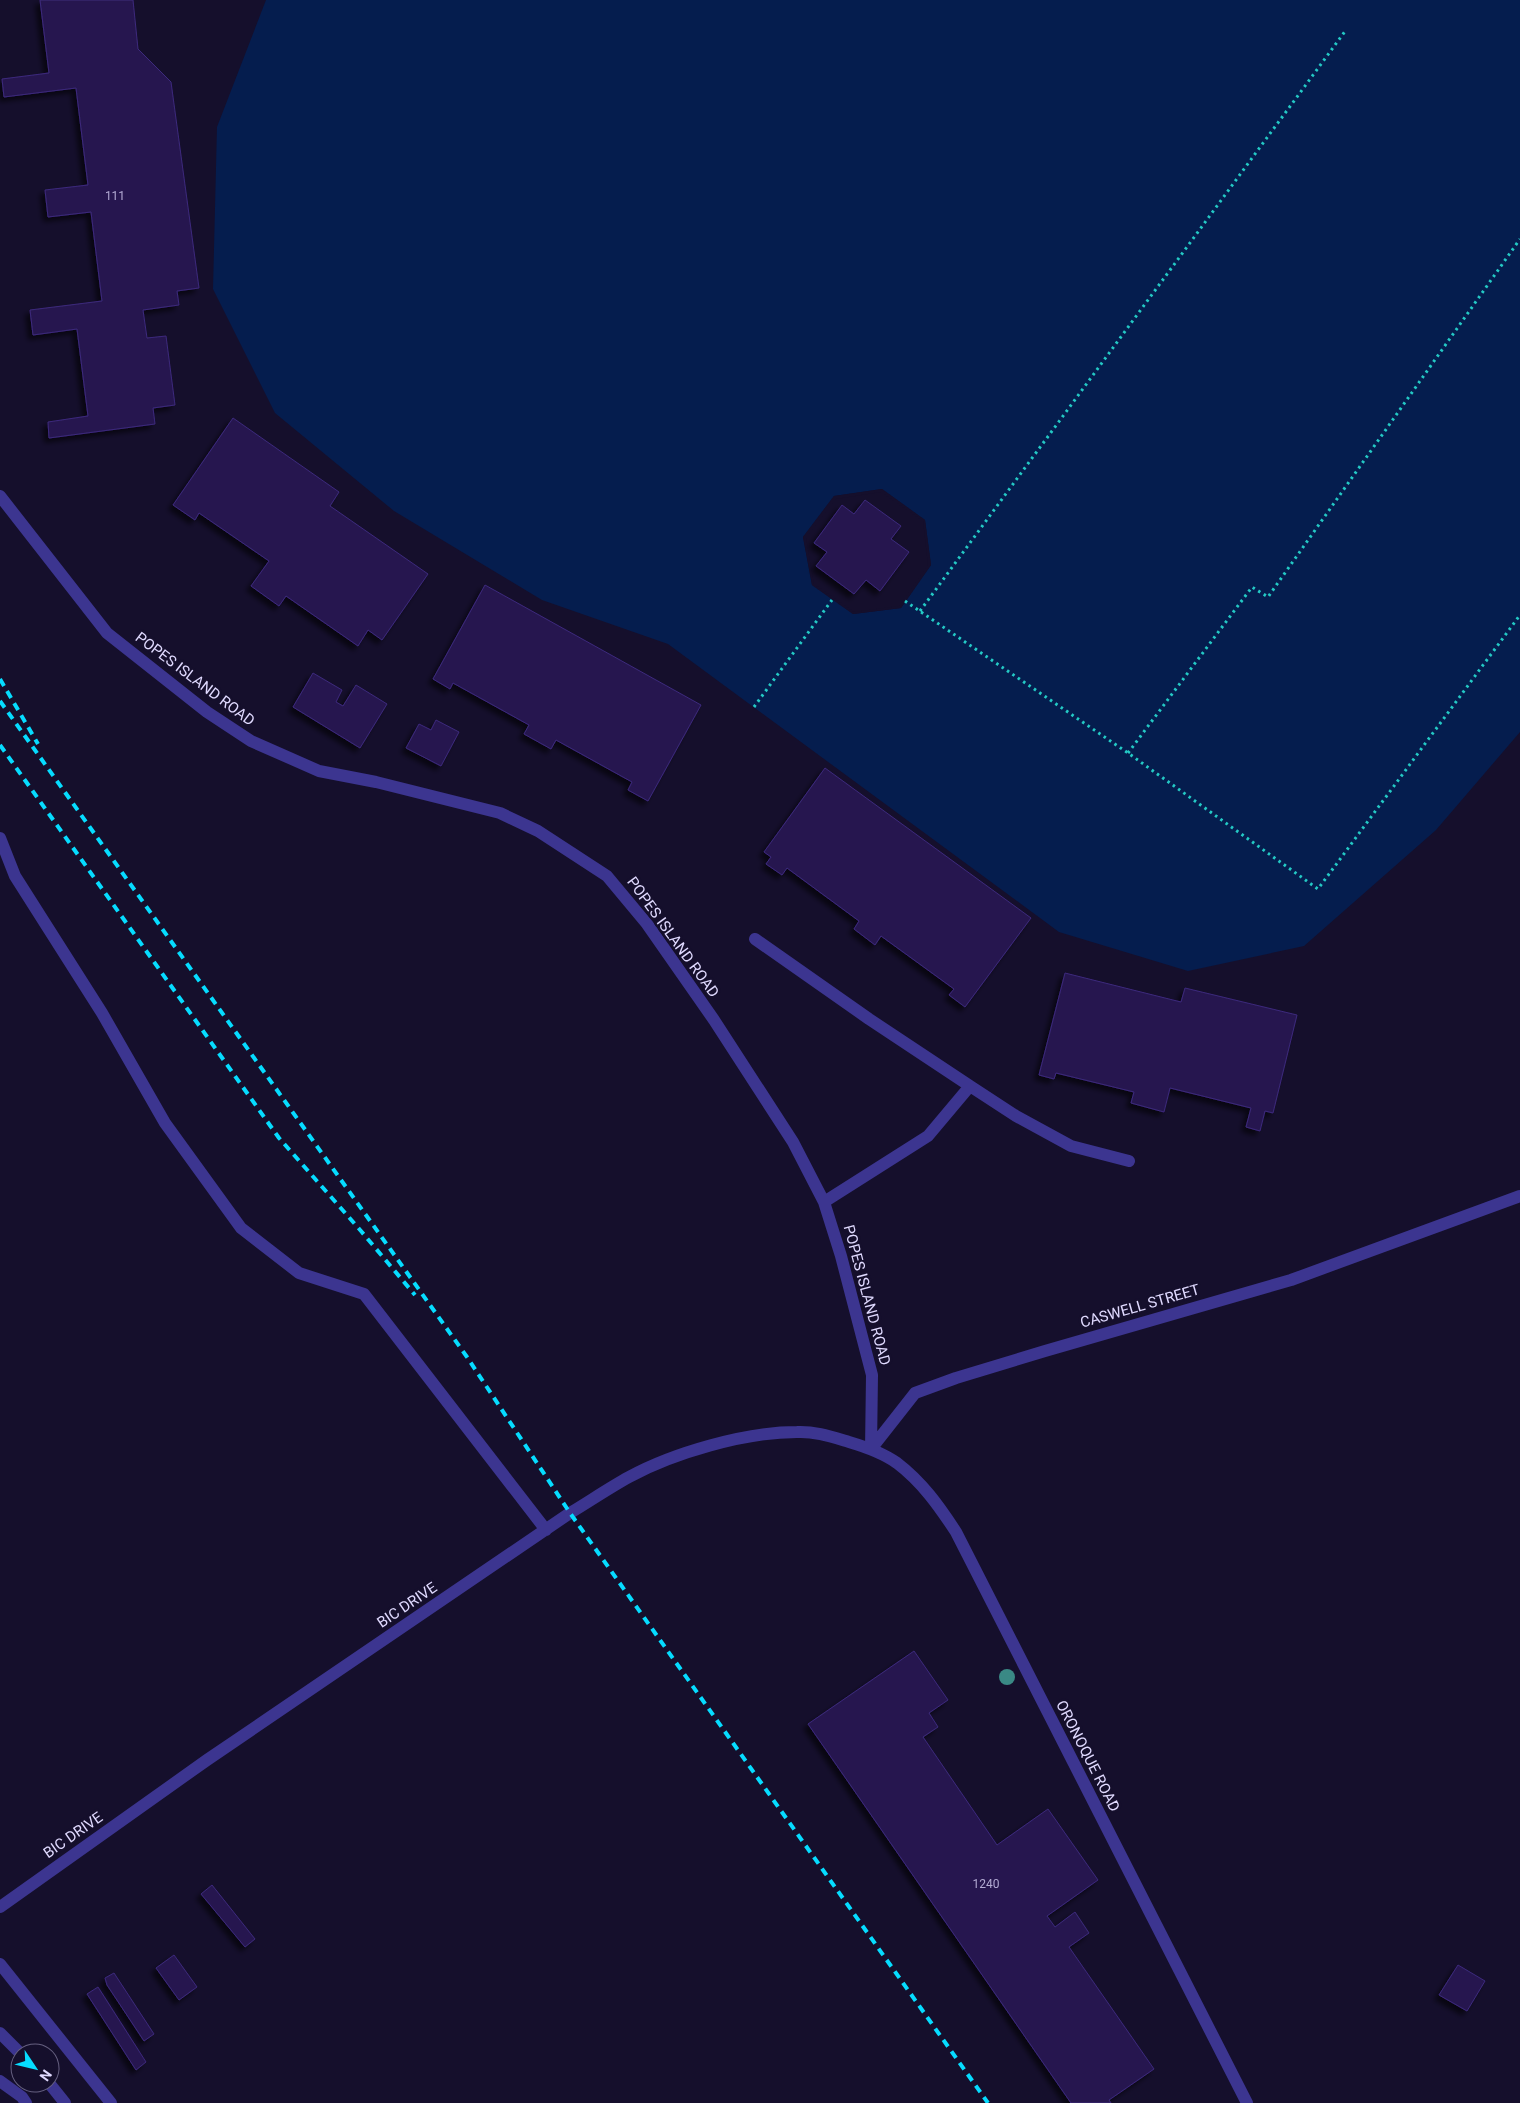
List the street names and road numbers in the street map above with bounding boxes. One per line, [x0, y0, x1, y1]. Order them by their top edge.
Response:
street label: POPES ISLAND ROAD [132, 628, 258, 730]
street label: POPES ISLAND ROAD [623, 873, 723, 1001]
street label: POPES ISLAND ROAD [840, 1223, 894, 1367]
street label: CASWELL STREET [1078, 1280, 1202, 1332]
street label: BIC DRIVE [374, 1578, 441, 1632]
street label: ORONOQUE ROAD [1052, 1697, 1124, 1815]
street label: BIC DRIVE [40, 1808, 106, 1862]

